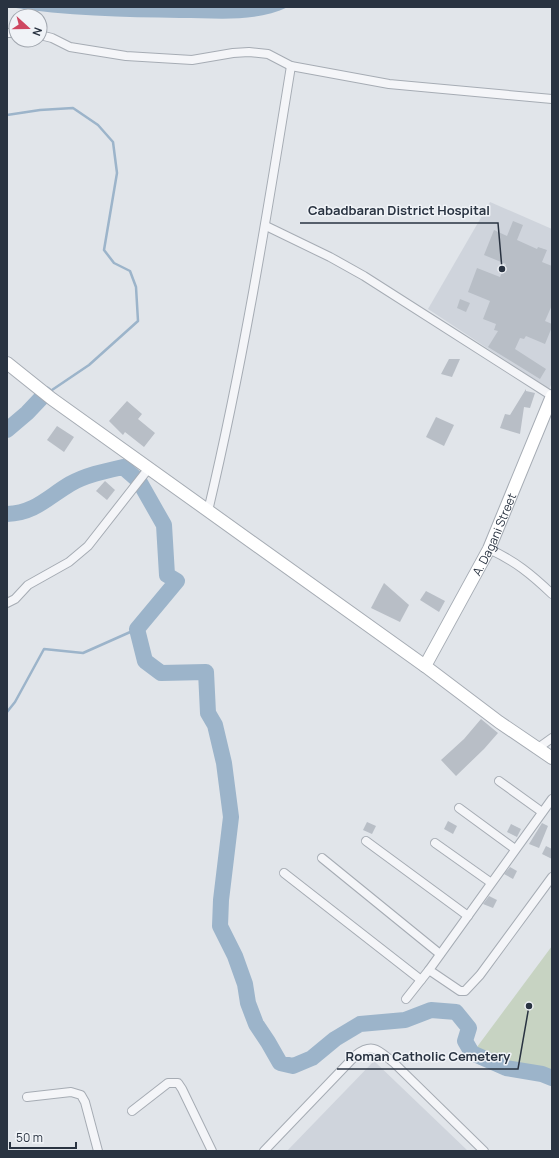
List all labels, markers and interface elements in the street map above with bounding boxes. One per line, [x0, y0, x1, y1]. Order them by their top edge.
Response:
north arrow [8, 8, 48, 48]
text: N [29, 25, 46, 38]
callout: Cabadbaran District Hospital [300, 198, 498, 223]
text: Cabadbaran District Hospital [308, 201, 490, 219]
street label: A. Dagani Street [468, 490, 520, 578]
callout: Roman Catholic Cemetery [337, 1044, 518, 1069]
text: Roman Catholic Cemetery [346, 1047, 511, 1065]
scale bar [10, 1124, 76, 1150]
text: 50 m [16, 1129, 43, 1146]

